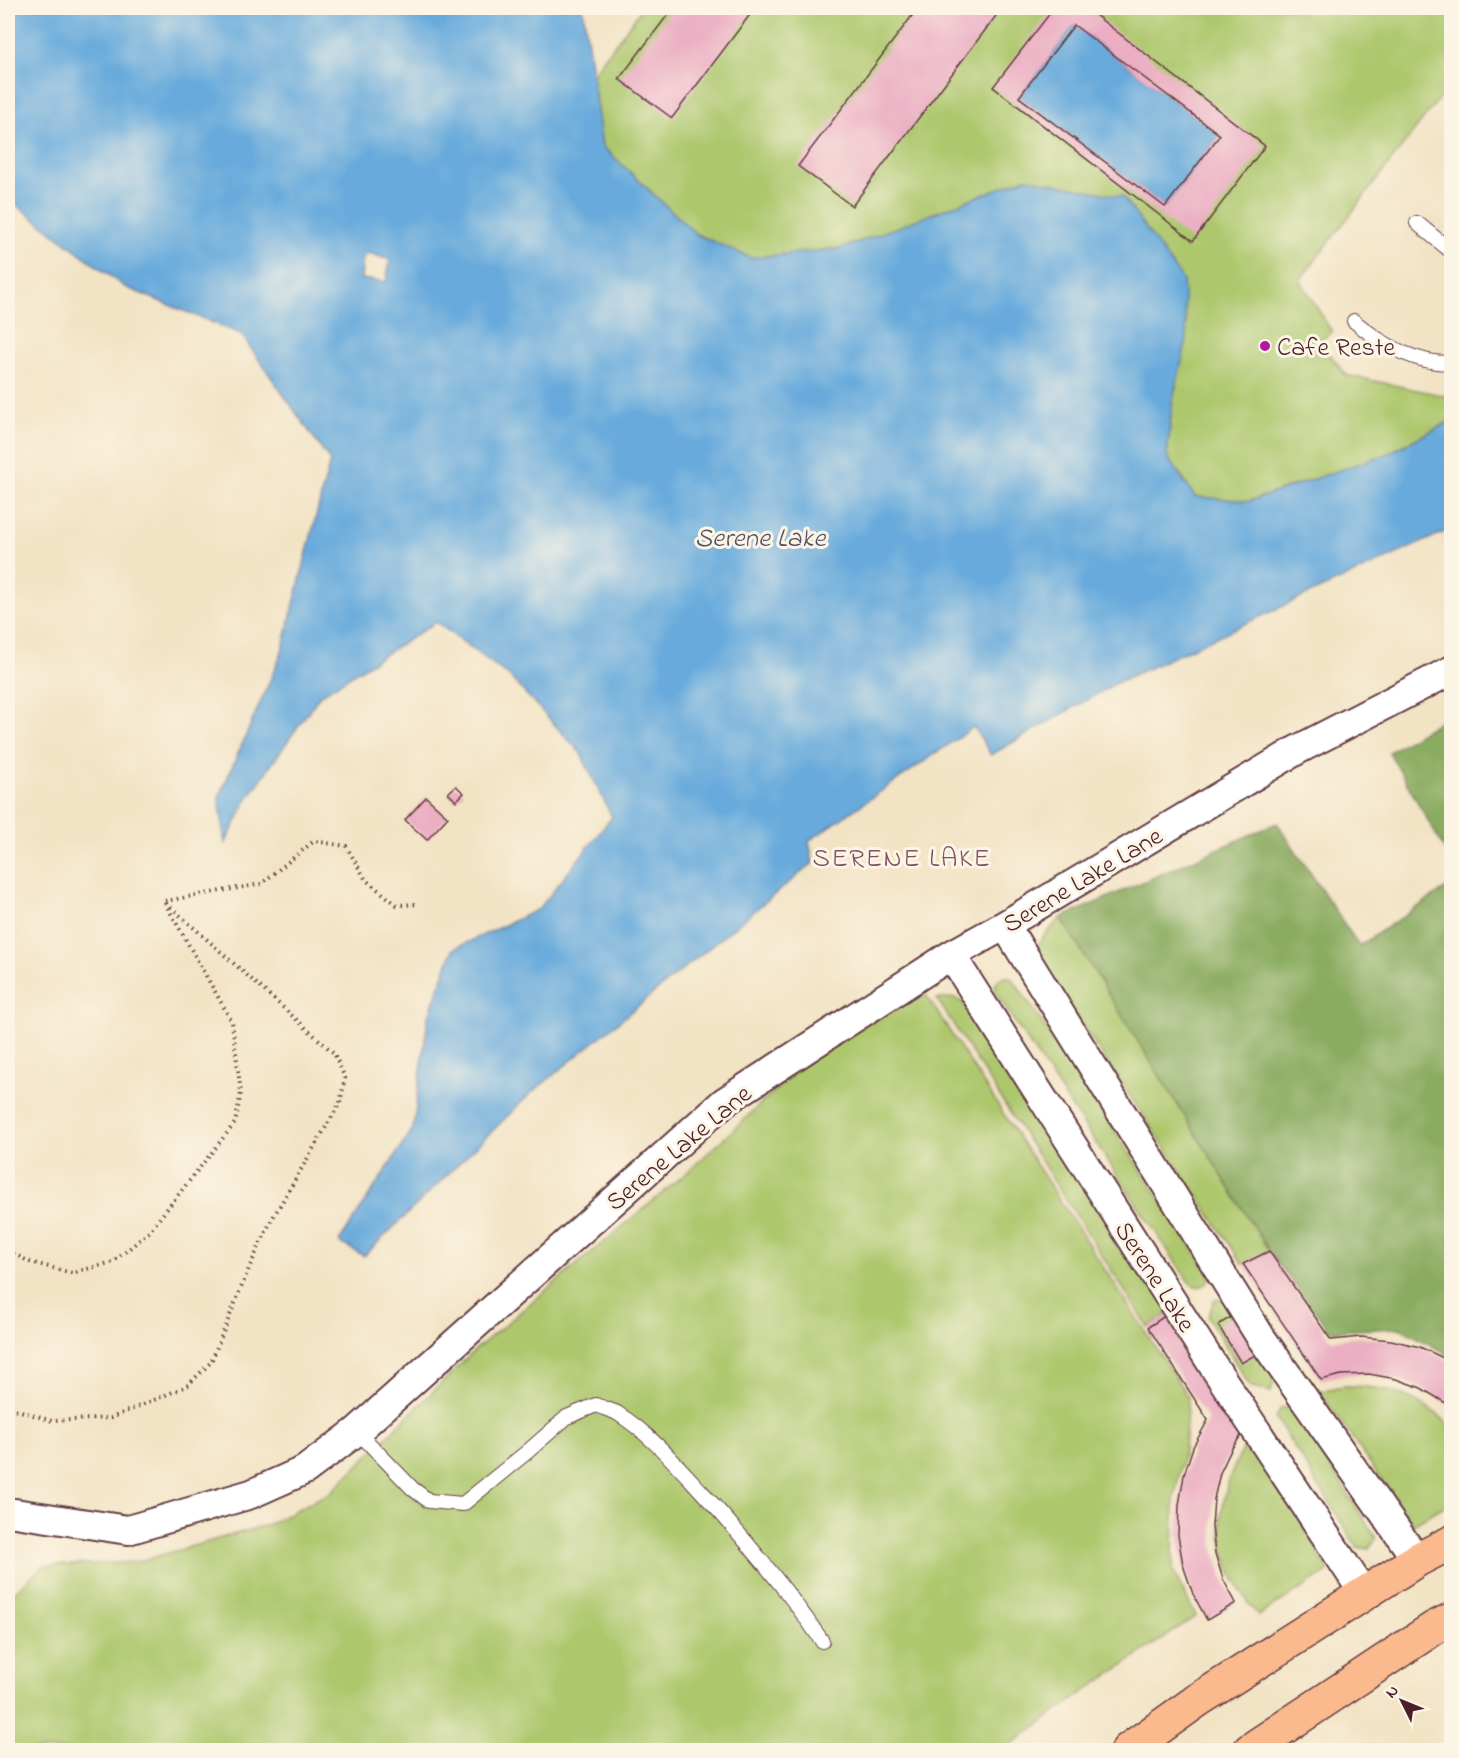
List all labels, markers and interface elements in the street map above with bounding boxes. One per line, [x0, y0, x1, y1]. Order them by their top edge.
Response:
place label: Cafe Reste [1277, 330, 1396, 368]
marker: Cafe Reste [1258, 339, 1272, 353]
water label: Serene Lake [695, 520, 827, 559]
street label: Serene Lake Lane [996, 819, 1171, 944]
district label: SERENE LAKE [813, 840, 991, 879]
street label: Serene Lake Lane [599, 1077, 761, 1222]
street label: Serene Lake [1103, 1215, 1204, 1341]
north arrow [1372, 1671, 1432, 1731]
text: N [1380, 1680, 1405, 1704]

